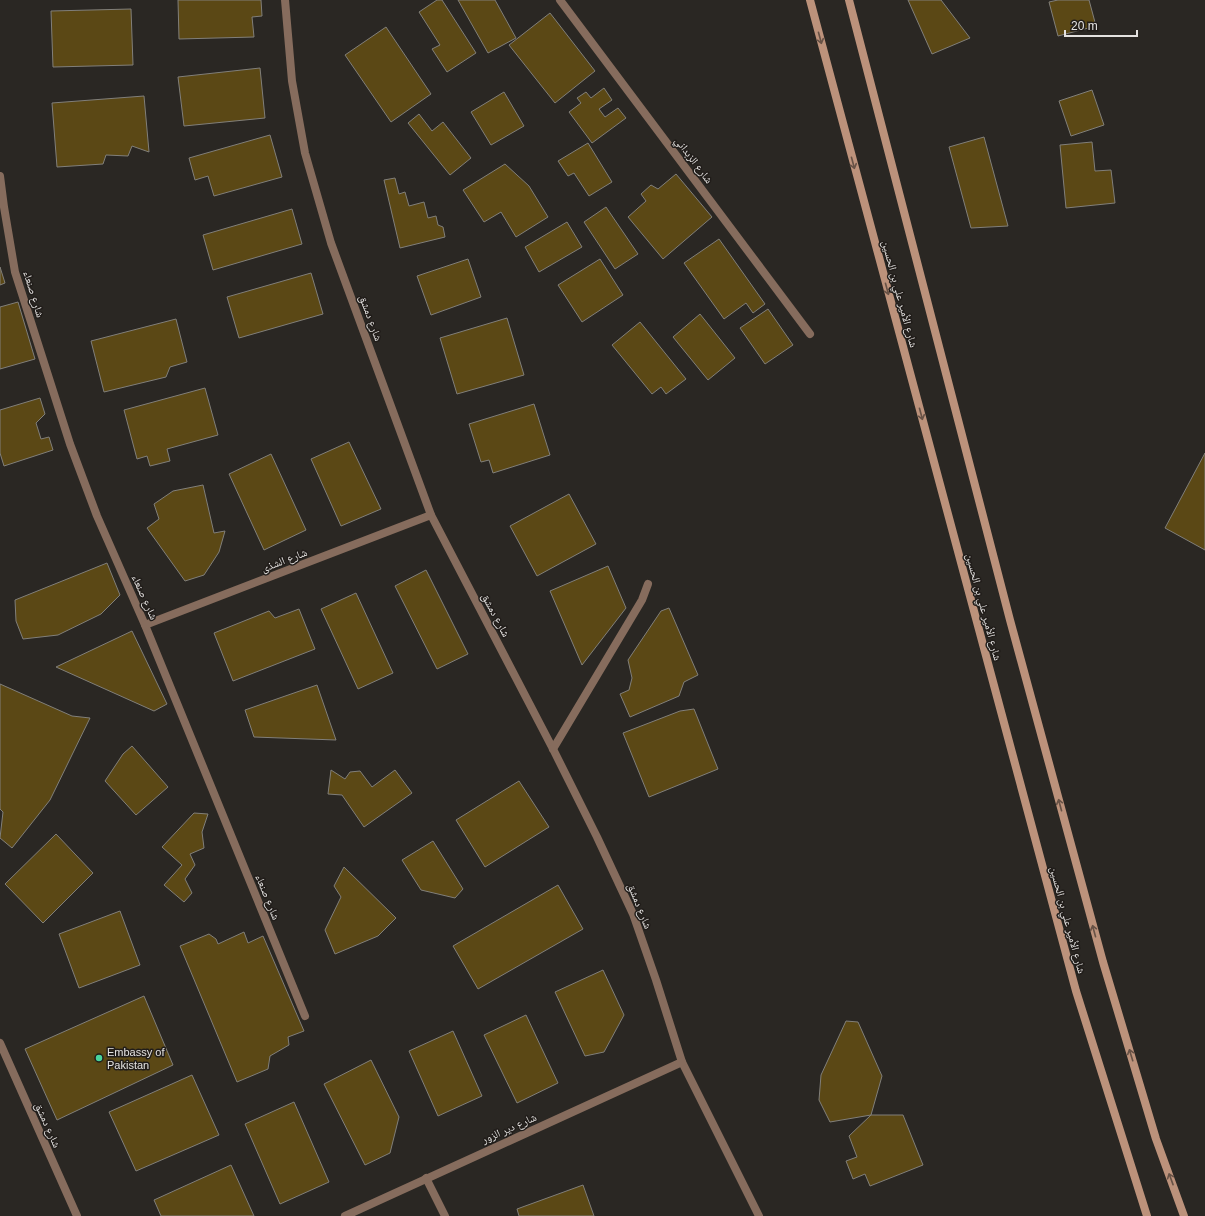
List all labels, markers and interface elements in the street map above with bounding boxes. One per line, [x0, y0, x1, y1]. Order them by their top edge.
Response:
scale bar [1065, 12, 1137, 38]
text: 20 m [1071, 19, 1098, 33]
one-way arrow [817, 31, 824, 44]
street label: شارع الزبداني [670, 135, 715, 187]
one-way arrow [850, 156, 858, 169]
street label: شارع الأمير علي بن الحسين [877, 239, 920, 349]
street label: شارع صنعاء [20, 269, 47, 319]
one-way arrow [884, 282, 891, 295]
street label: شارع دمشق [356, 293, 385, 343]
one-way arrow [918, 408, 925, 421]
street label: شارع الشذى [259, 546, 309, 575]
street label: شارع الأمير علي بن الحسين [961, 552, 1004, 662]
street label: شارع صنعاء [129, 573, 160, 622]
street label: شارع دمشق [479, 591, 513, 639]
one-way arrow [1056, 799, 1063, 812]
street label: شارع الأمير علي بن الحسين [1045, 865, 1088, 975]
street label: شارع صنعاء [253, 873, 283, 922]
street label: شارع دمشق [625, 882, 655, 931]
one-way arrow [1090, 925, 1097, 938]
place label: Embassy of Pakistan [107, 1046, 165, 1071]
one-way arrow [1127, 1049, 1134, 1062]
marker: Embassy of Pakistan [94, 1053, 104, 1063]
street label: شارع دمشق [32, 1101, 63, 1150]
street label: شارع دير الزور [479, 1111, 539, 1147]
one-way arrow [1166, 1174, 1174, 1186]

